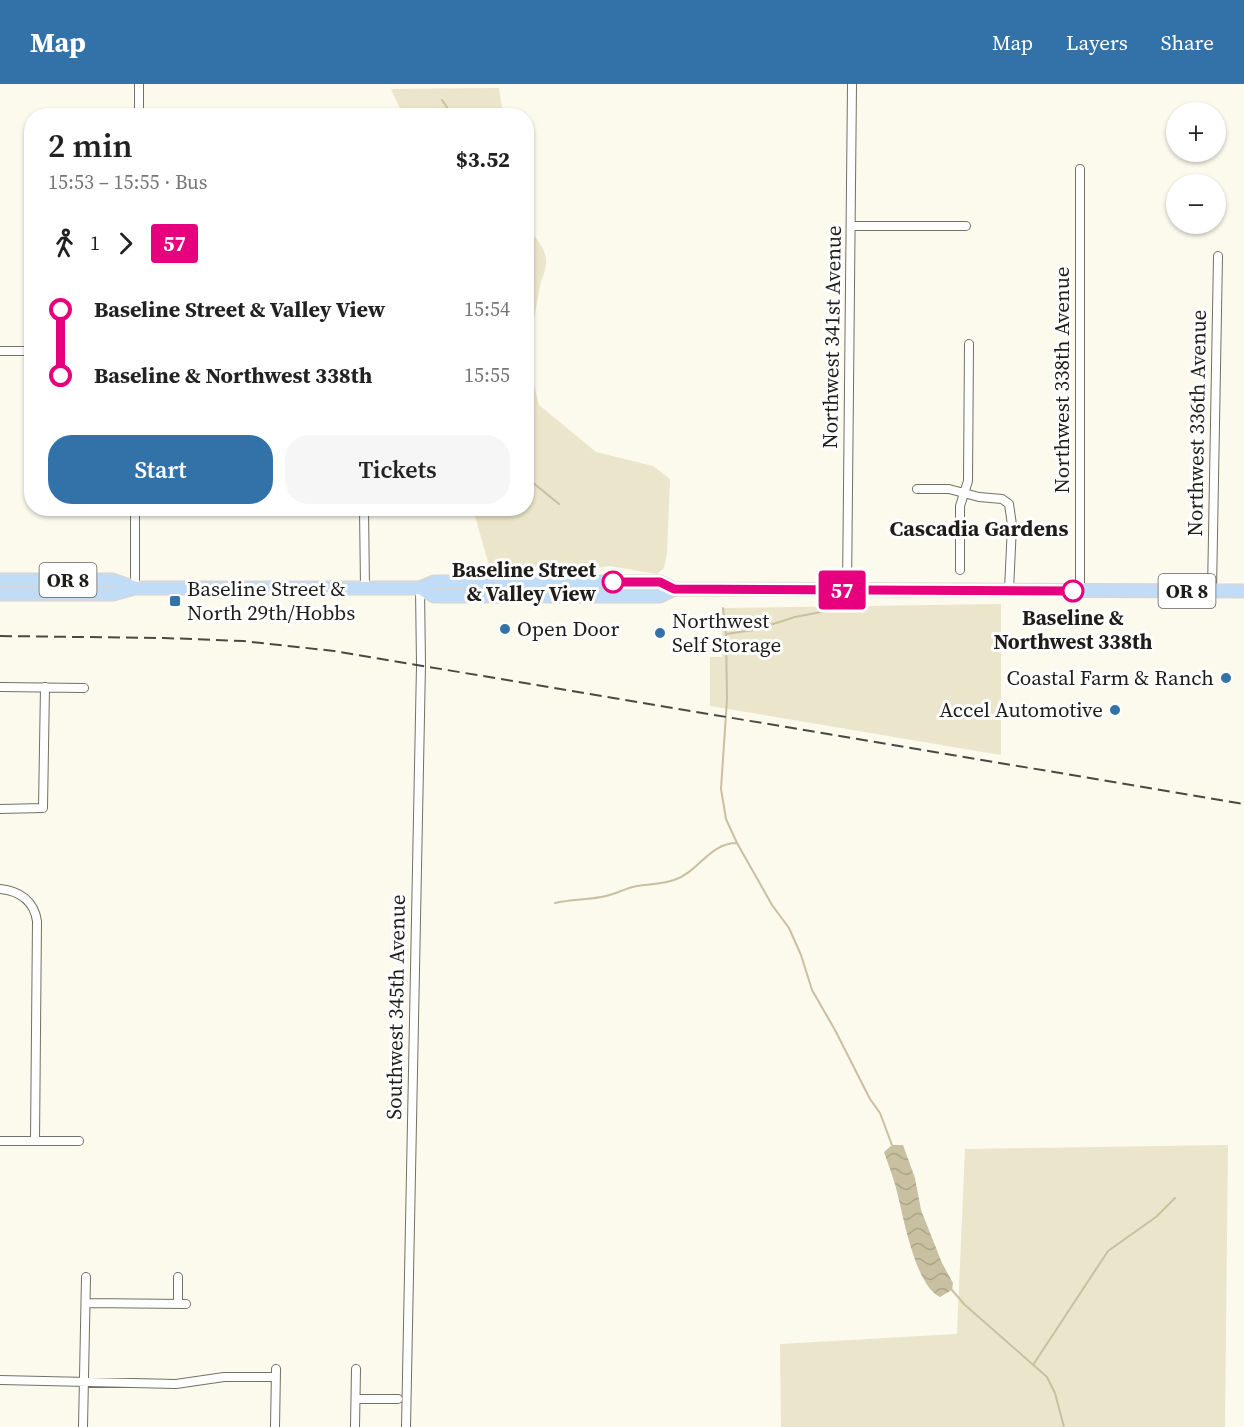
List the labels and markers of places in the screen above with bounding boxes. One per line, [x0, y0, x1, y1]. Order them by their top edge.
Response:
place label: Baseline Street & Valley View [452, 555, 596, 608]
marker: Baseline Street & Valley View [602, 571, 624, 593]
place label: Baseline Street & North 29th/Hobbs [187, 574, 355, 627]
marker: Baseline & Northwest 338th [1062, 580, 1084, 602]
marker: Baseline Street & North 29th/Hobbs [168, 594, 182, 608]
place label: Baseline & Northwest 338th [993, 603, 1153, 656]
place label: Northwest Self Storage [672, 606, 781, 659]
place label: Open Door [517, 614, 619, 643]
marker: Open Door [498, 622, 512, 636]
marker: Northwest Self Storage [653, 626, 667, 640]
place label: Coastal Farm & Ranch [1007, 663, 1214, 692]
marker: Coastal Farm & Ranch [1219, 671, 1233, 685]
place label: Accel Automotive [939, 695, 1103, 724]
marker: Accel Automotive [1108, 703, 1122, 717]

